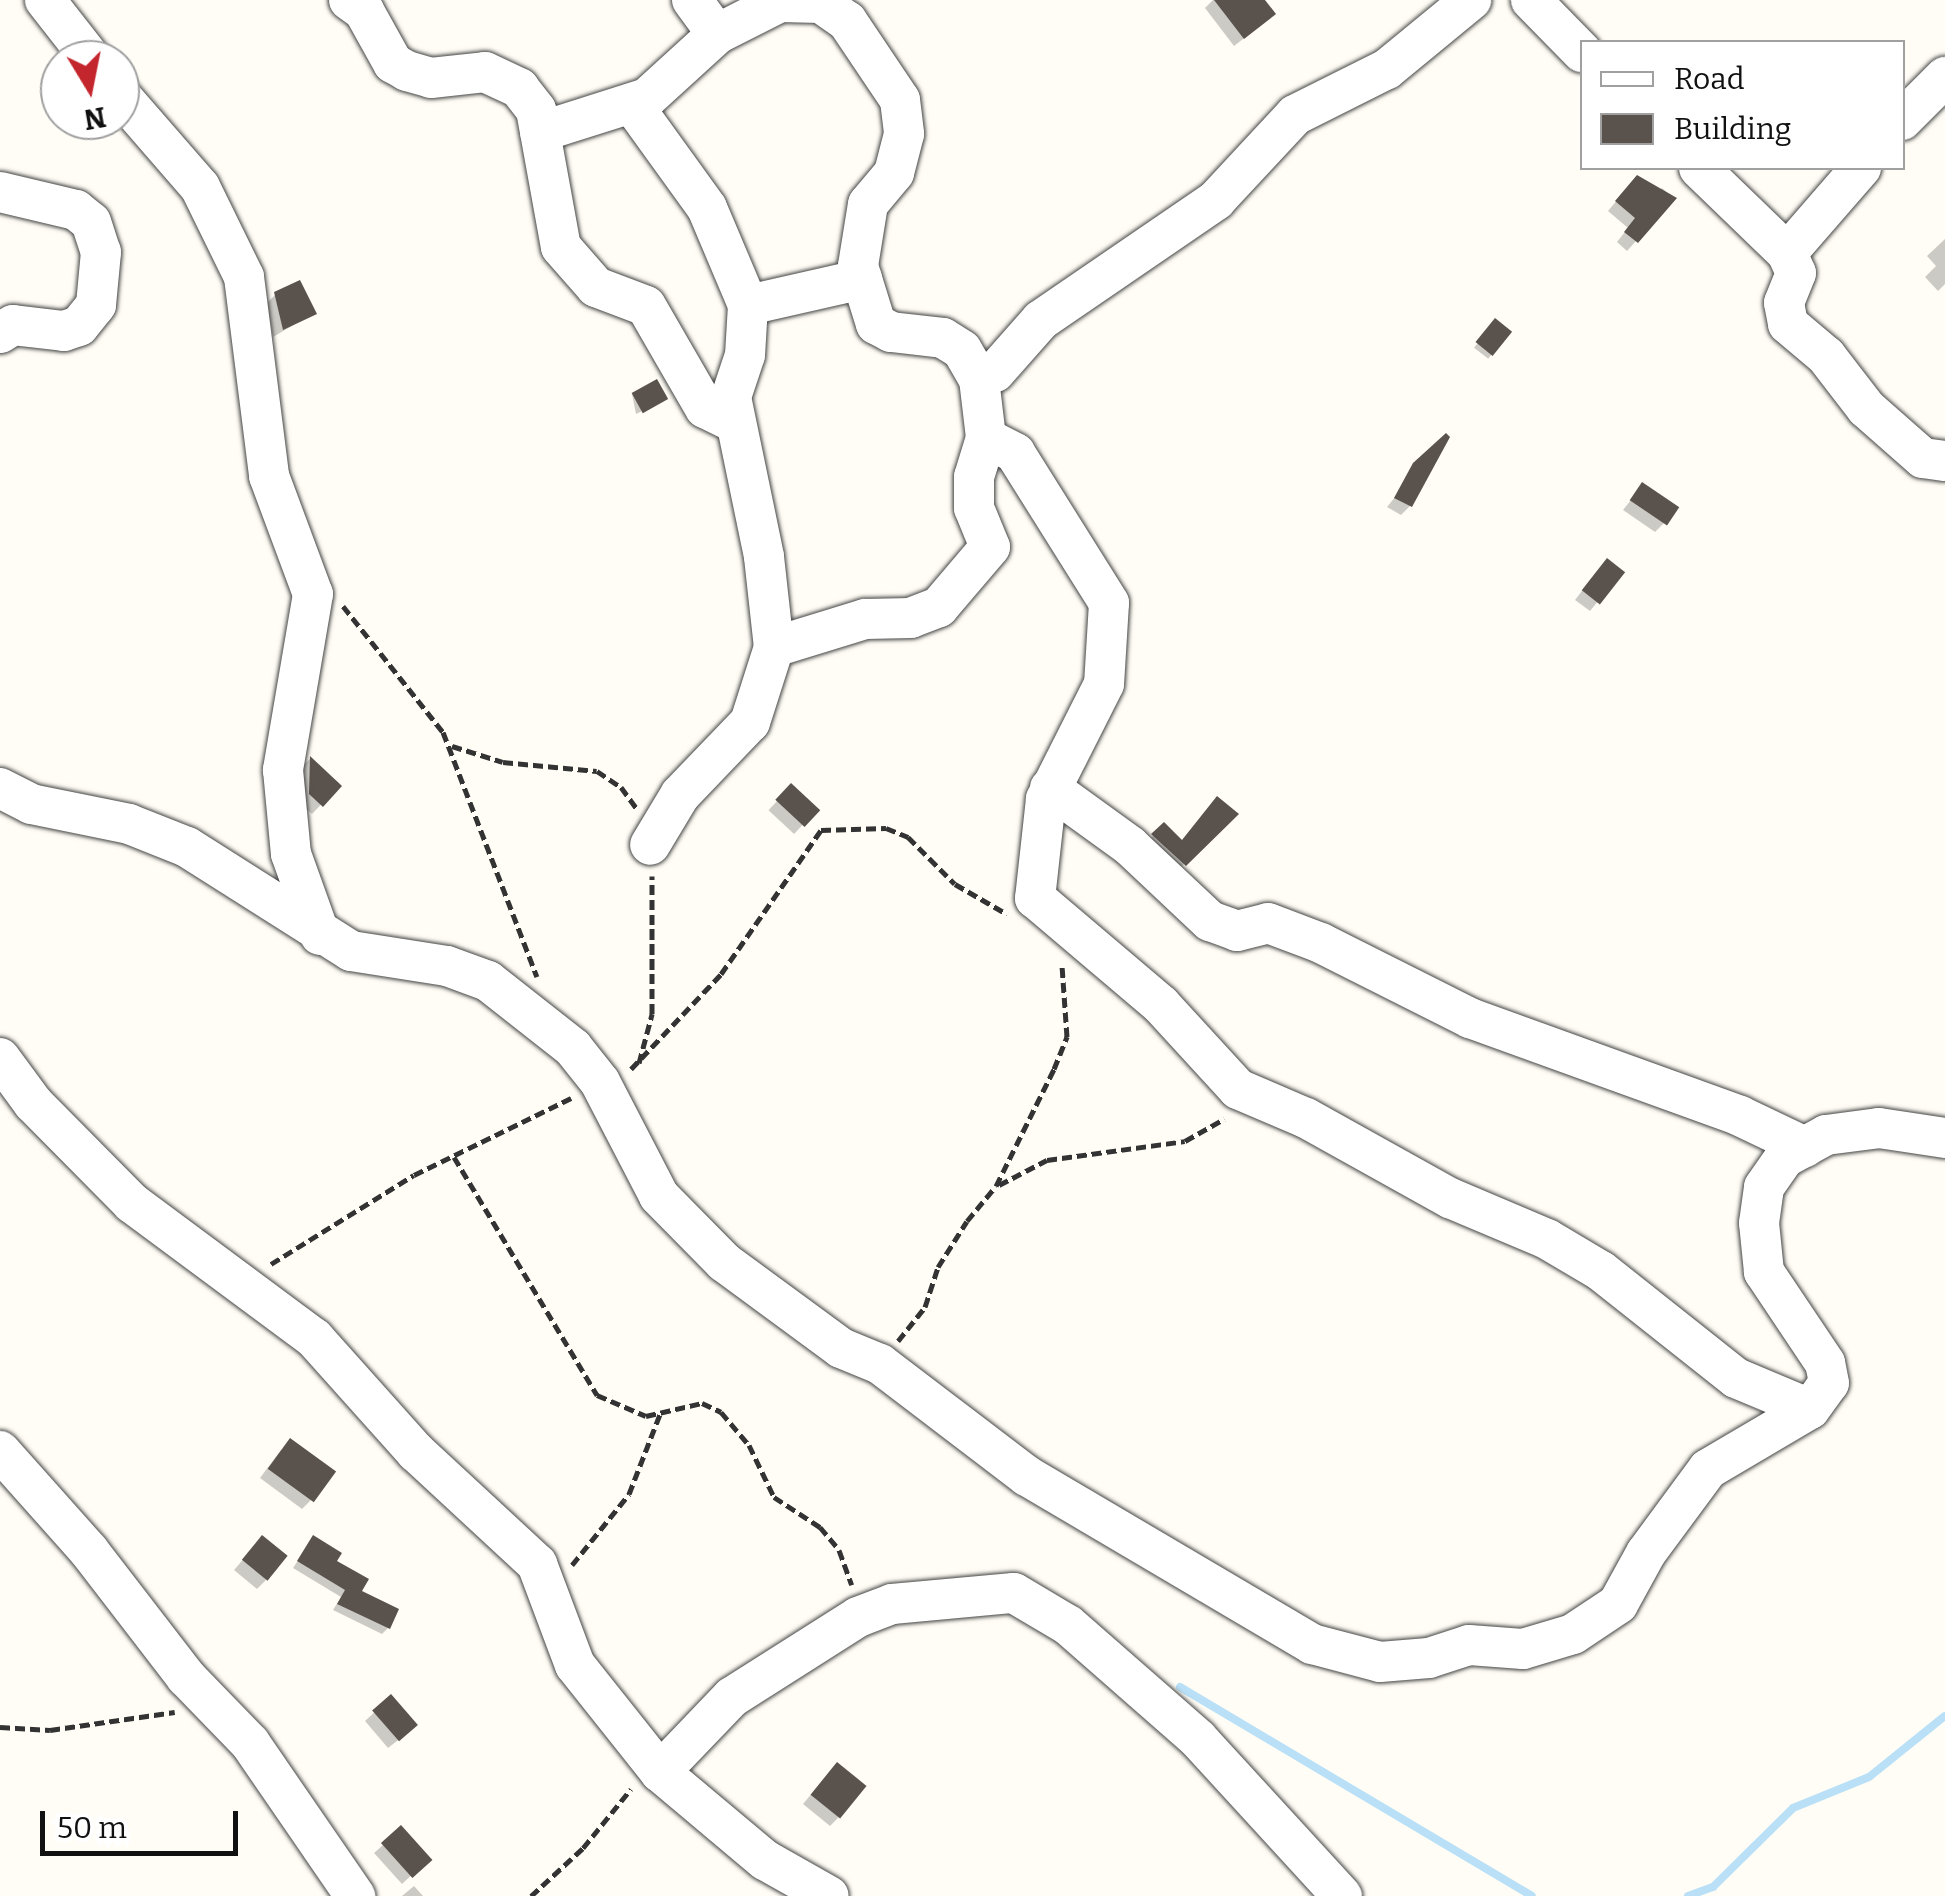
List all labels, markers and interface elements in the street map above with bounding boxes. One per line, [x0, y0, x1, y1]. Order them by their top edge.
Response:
north arrow [40, 40, 140, 140]
legend [1580, 40, 1905, 170]
text: Road [1674, 61, 1745, 97]
text: N [81, 100, 108, 136]
text: Building [1674, 111, 1792, 147]
scale bar [45, 1791, 242, 1853]
text: 50 m [57, 1810, 127, 1846]

